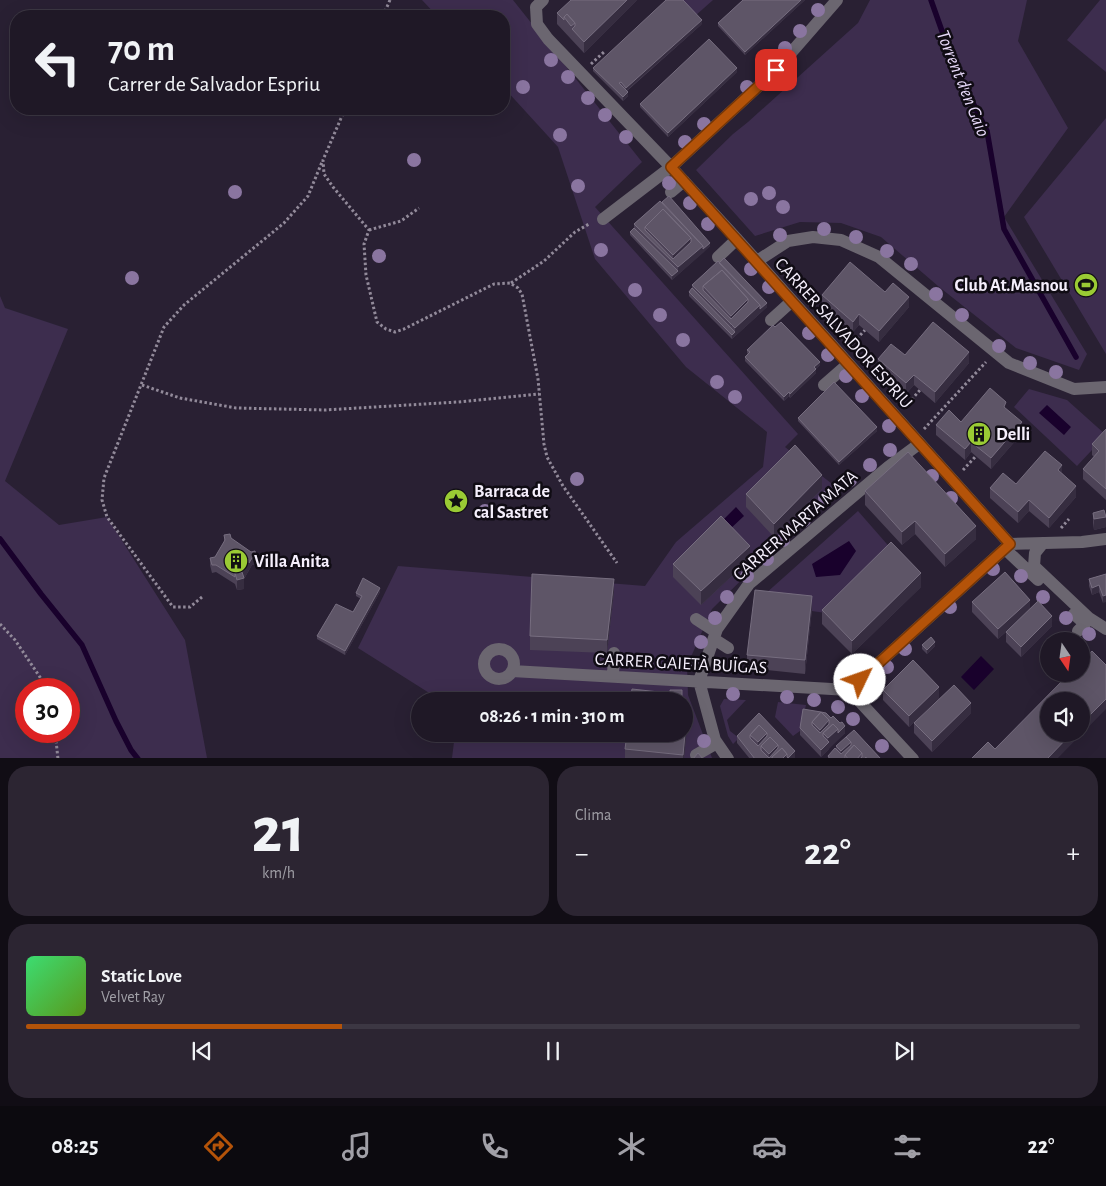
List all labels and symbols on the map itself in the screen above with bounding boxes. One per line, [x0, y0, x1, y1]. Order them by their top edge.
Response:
water label: Torrent d'en Gaio [933, 28, 993, 140]
pin [755, 49, 797, 91]
street label: CARRER SALVADOR ESPRIU [771, 255, 915, 412]
sports icon: Club At.Masnou [1073, 272, 1099, 298]
place label: Club At.Masnou [954, 277, 1069, 295]
building icon: Delli [966, 421, 992, 447]
place label: Delli [996, 426, 1030, 444]
street label: CARRER MARTA MATA [730, 467, 862, 584]
place label: Barraca de cal Sastret [474, 483, 550, 522]
place icon: Barraca de cal Sastret [443, 488, 469, 514]
building icon: Villa Anita [223, 548, 249, 574]
place label: Villa Anita [254, 553, 330, 571]
north arrow [1040, 632, 1090, 682]
street label: CARRER GAIETÀ BUÏGAS [594, 648, 768, 677]
position arrow [833, 653, 885, 705]
speed limit sign: 30 [15, 678, 80, 743]

